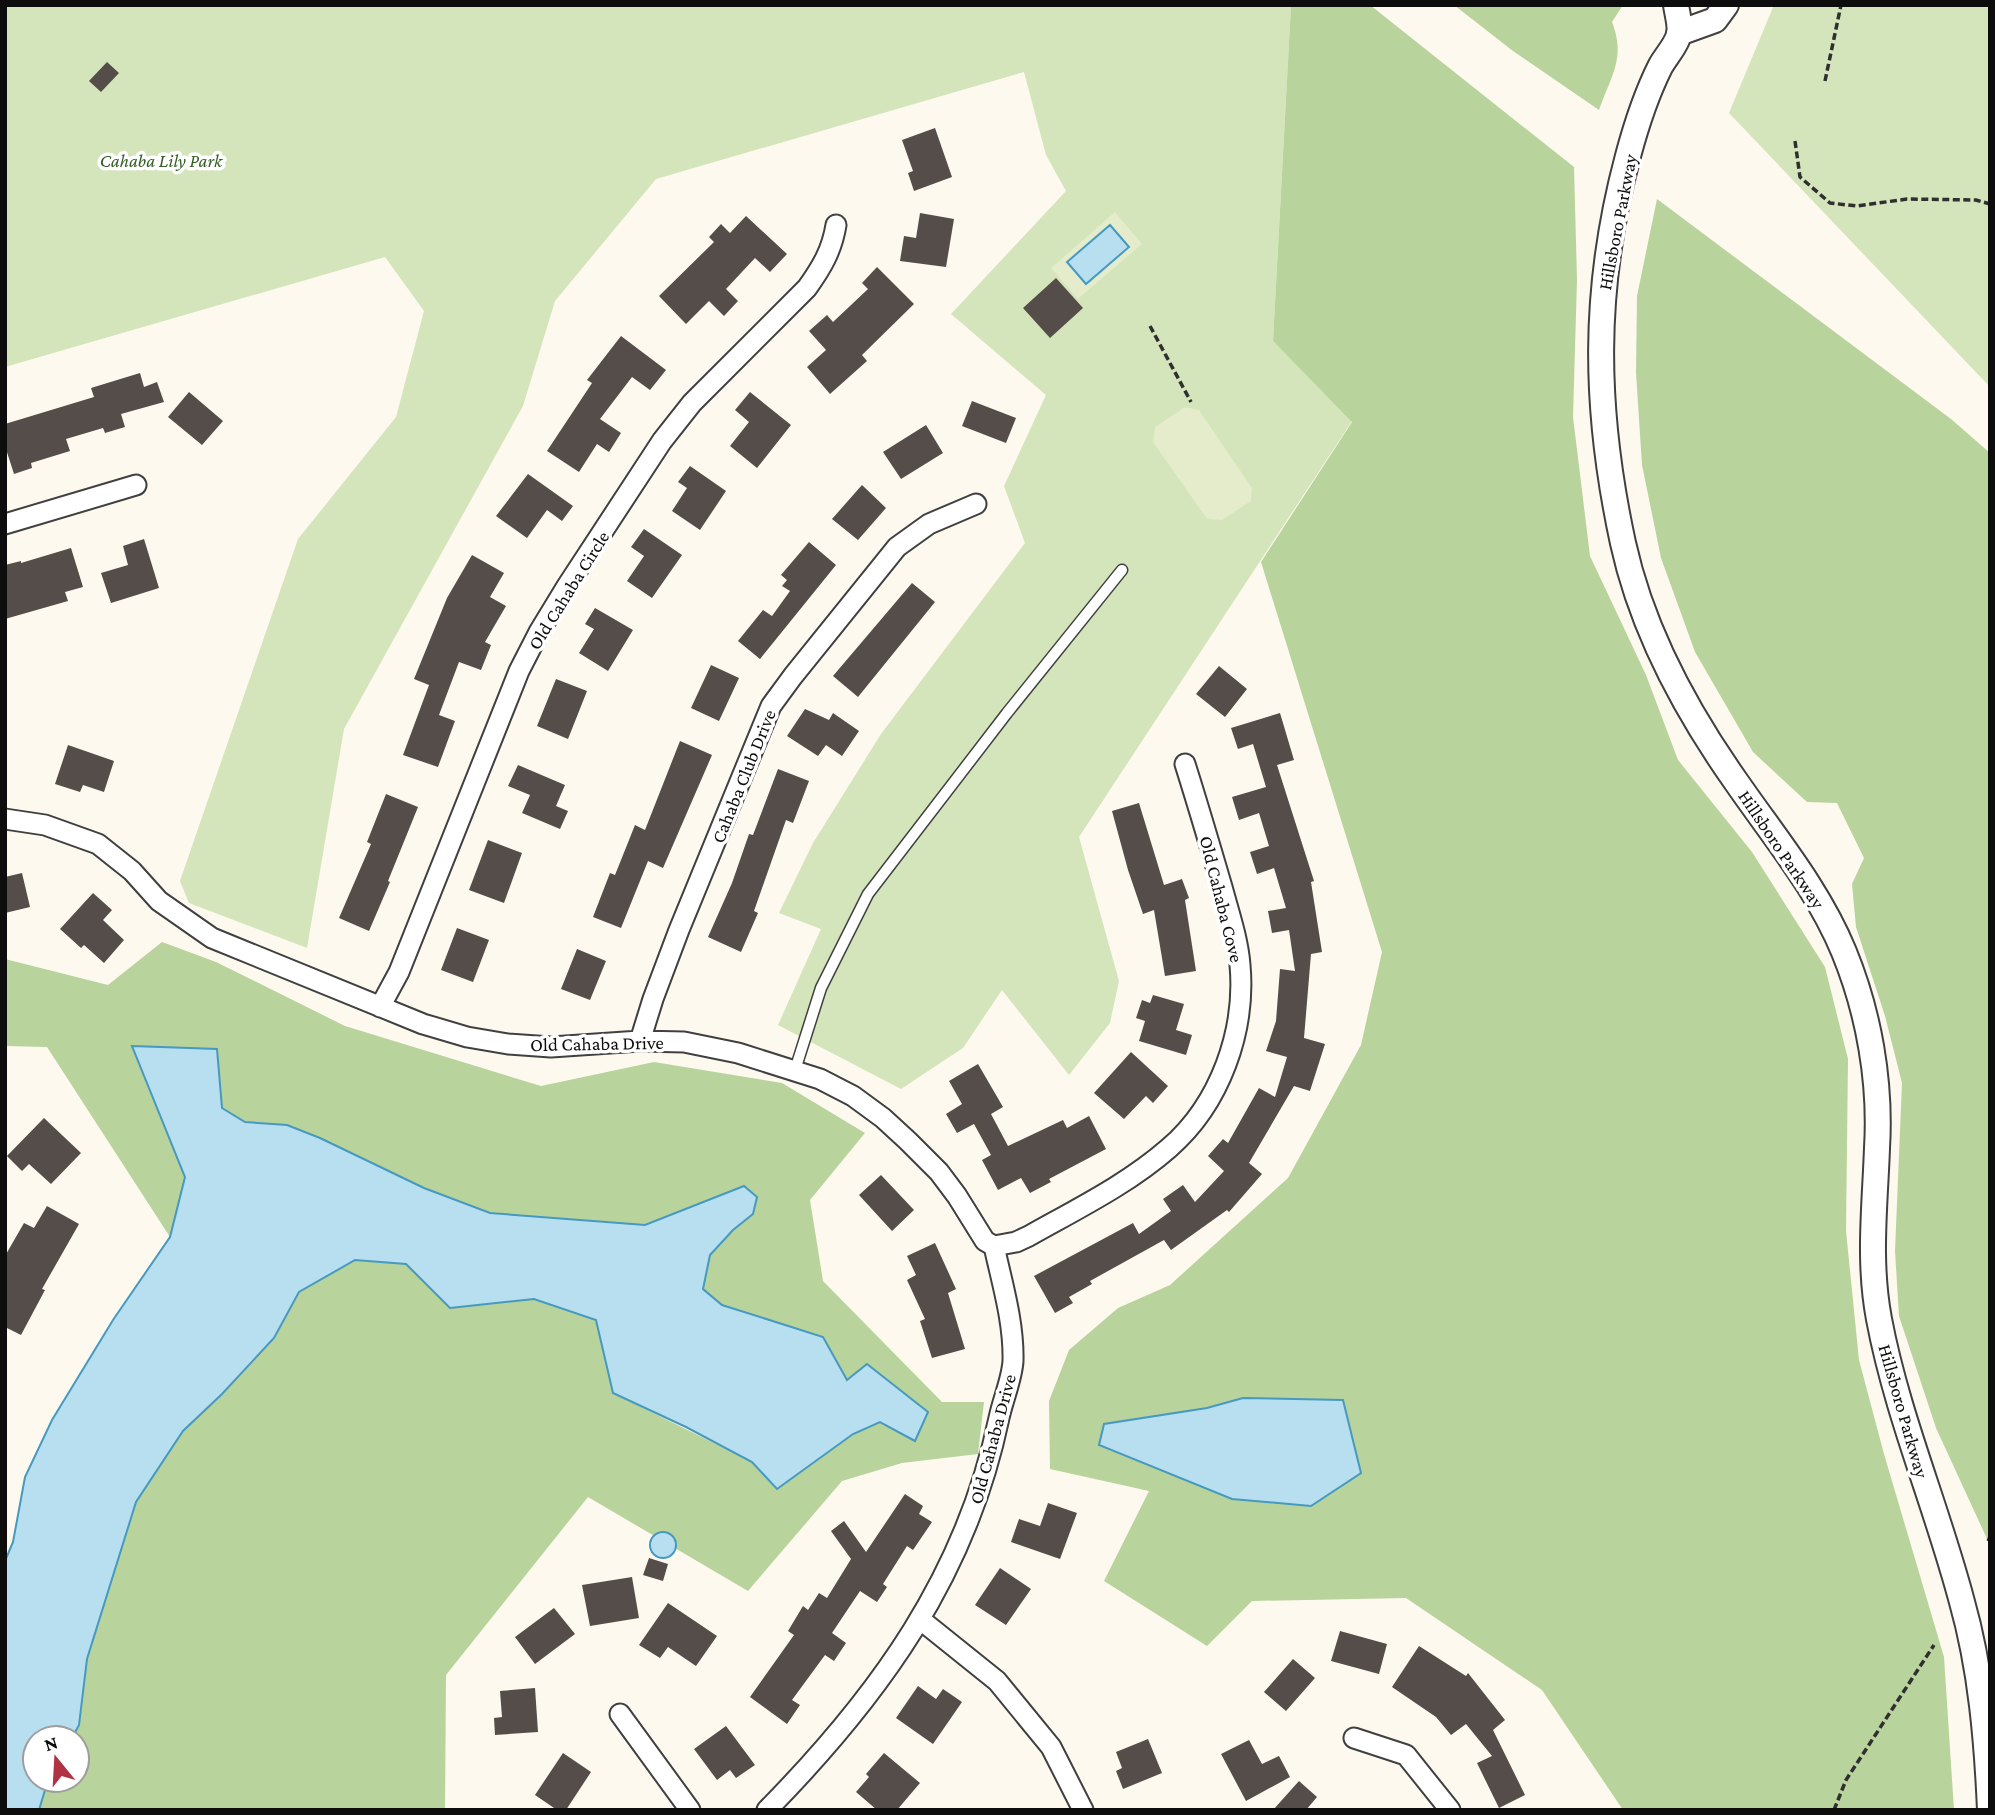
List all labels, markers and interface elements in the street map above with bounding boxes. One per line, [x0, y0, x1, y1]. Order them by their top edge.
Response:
park label: Cahaba Lily Park [100, 150, 223, 171]
street label: Hillsboro Parkway [1594, 152, 1641, 292]
street label: Old Cahaba Circle [523, 527, 613, 653]
street label: Cahaba Club Drive [707, 706, 780, 846]
street label: Hillsboro Parkway [1734, 786, 1829, 913]
street label: Old Cahaba Cove [1196, 834, 1247, 965]
street label: Old Cahaba Drive [530, 1032, 664, 1055]
street label: Hillsboro Parkway [1874, 1342, 1933, 1481]
street label: Old Cahaba Drive [965, 1372, 1020, 1506]
north arrow [21, 1724, 91, 1794]
text: N [41, 1731, 60, 1755]

